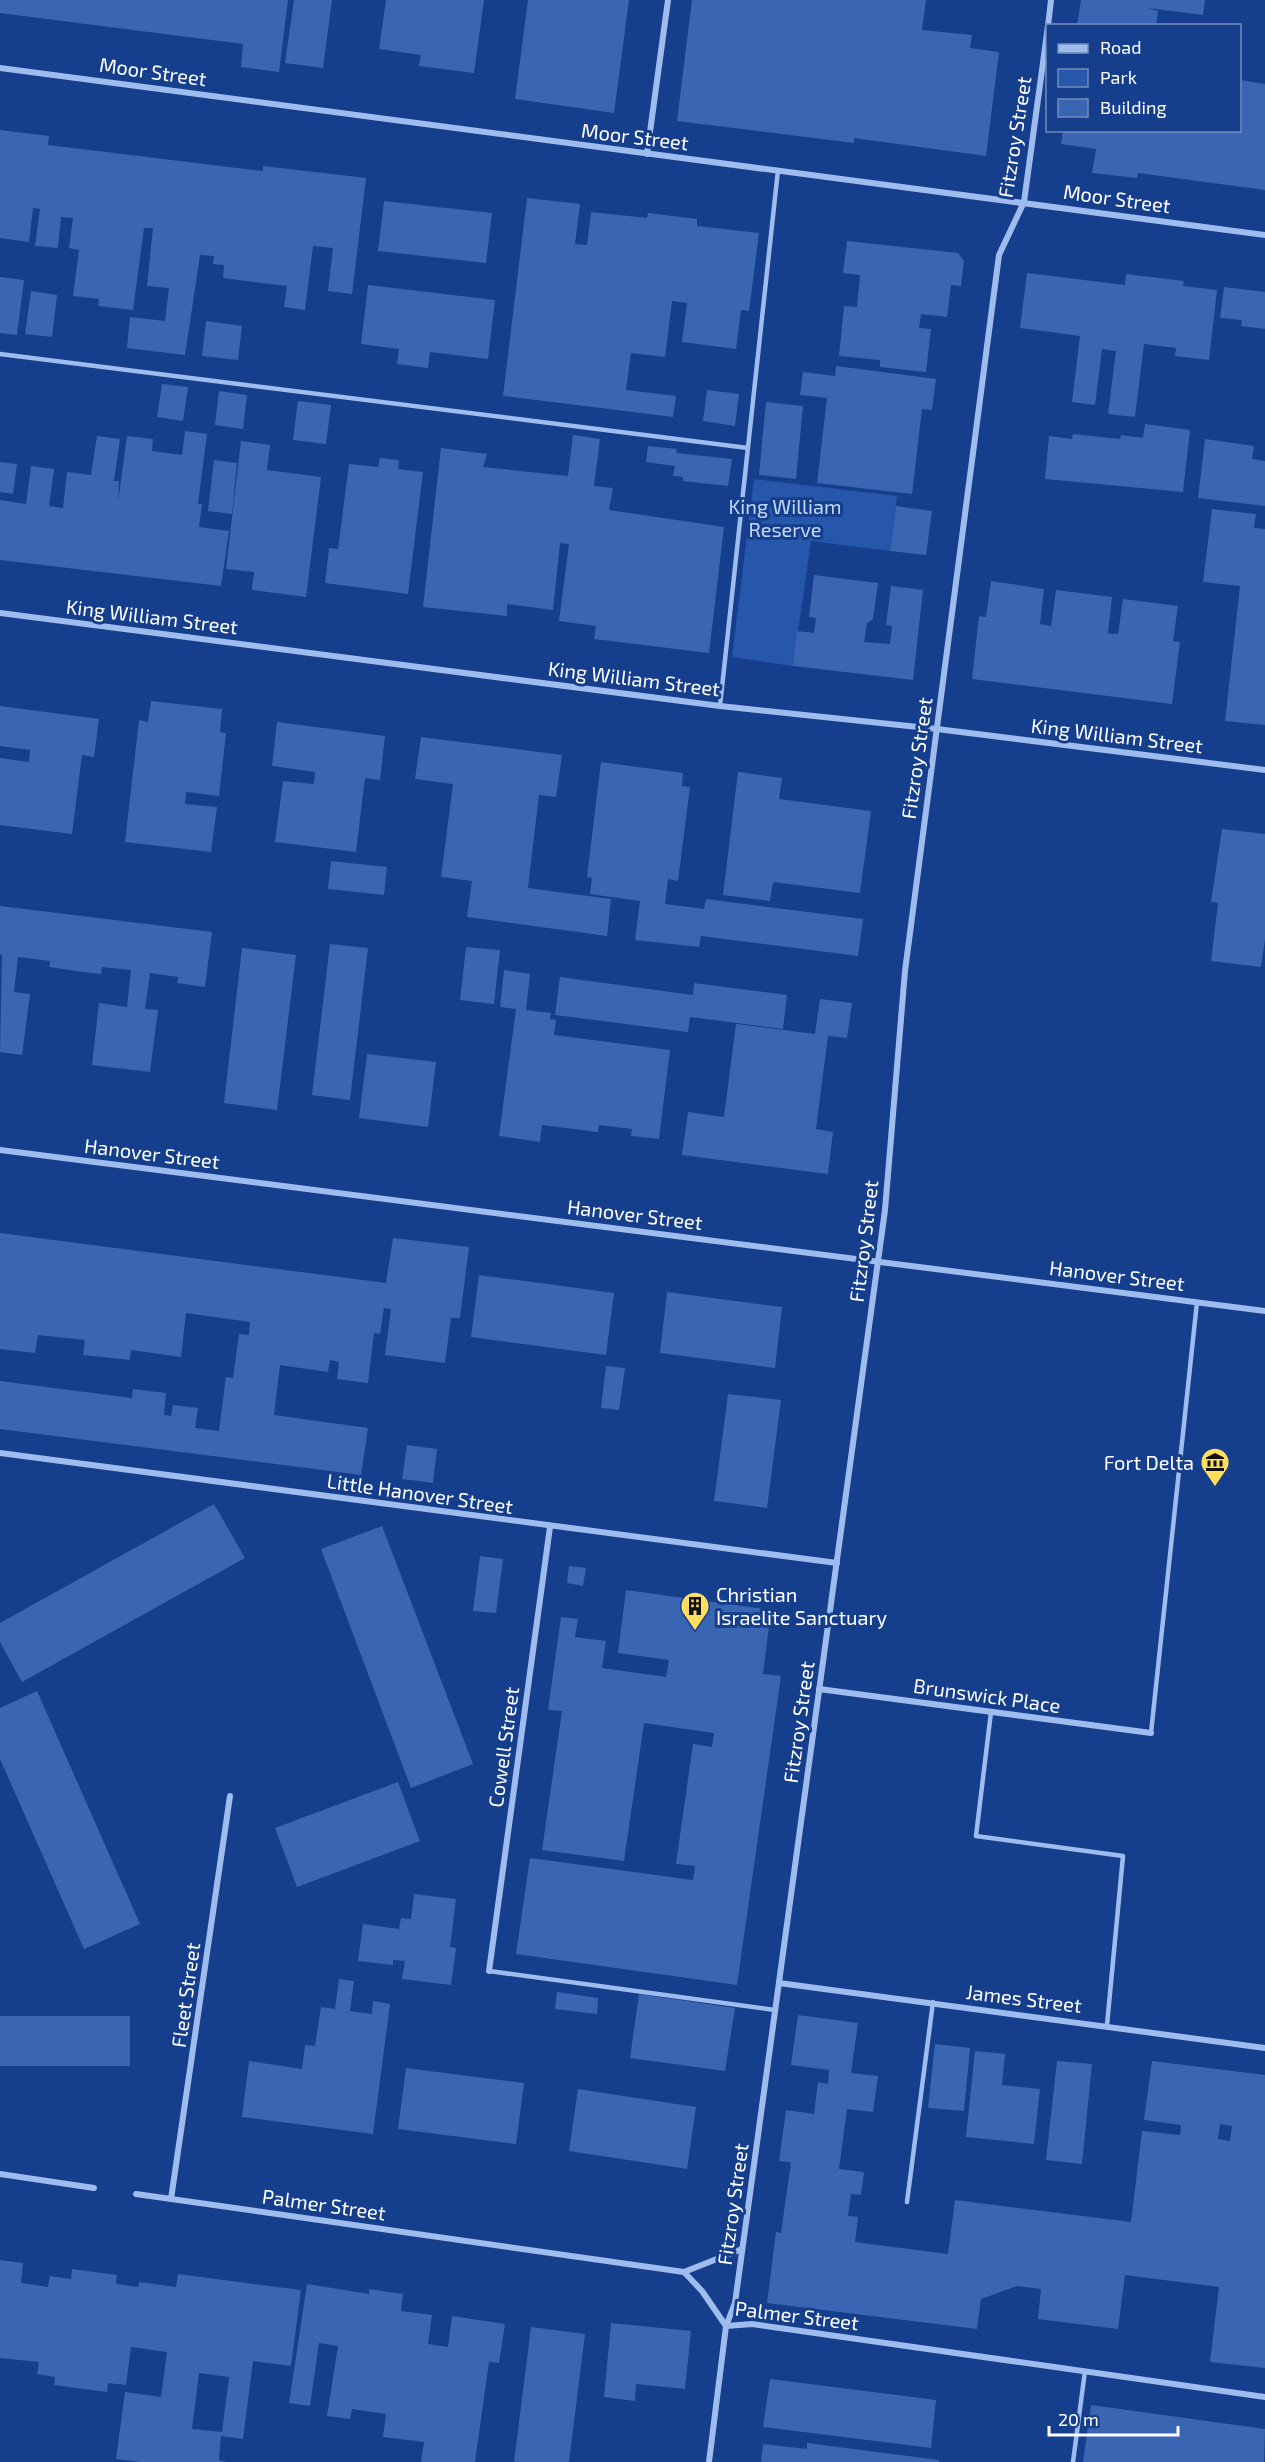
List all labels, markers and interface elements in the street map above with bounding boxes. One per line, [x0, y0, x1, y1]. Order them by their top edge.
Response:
legend [1046, 24, 1241, 132]
text: Road [1100, 36, 1141, 58]
street label: Moor Street [98, 52, 208, 90]
text: Park [1100, 66, 1137, 88]
street label: Fitzroy Street [993, 74, 1036, 199]
text: Building [1100, 96, 1167, 118]
street label: Moor Street [580, 118, 690, 155]
street label: Moor Street [1062, 179, 1172, 217]
park label: King William Reserve [728, 494, 842, 541]
street label: King William Street [65, 594, 240, 639]
street label: King William Street [547, 656, 722, 701]
street label: Fitzroy Street [896, 695, 936, 820]
street label: King William Street [1030, 713, 1205, 758]
street label: Hanover Street [83, 1133, 221, 1173]
street label: Fitzroy Street [844, 1178, 882, 1303]
street label: Hanover Street [566, 1194, 704, 1234]
street label: Hanover Street [1048, 1255, 1186, 1295]
museum icon: Fort Delta [1199, 1446, 1231, 1488]
place label: Fort Delta [1104, 1450, 1194, 1474]
street label: Little Hanover Street [325, 1468, 515, 1518]
place label: Christian Israelite Sanctuary [716, 1582, 887, 1629]
building icon: Christian Israelite Sanctuary [679, 1590, 711, 1632]
street label: Fitzroy Street [778, 1659, 818, 1784]
street label: Brunswick Place [912, 1673, 1062, 1717]
street label: Cowell Street [483, 1685, 523, 1809]
street label: Fleet Street [166, 1941, 204, 2049]
street label: James Street [965, 1979, 1084, 2017]
street label: Fitzroy Street [712, 2141, 752, 2266]
street label: Palmer Street [261, 2183, 388, 2225]
street label: Palmer Street [734, 2296, 861, 2335]
scale bar [1049, 2399, 1178, 2437]
text: 20 m [1058, 2408, 1099, 2430]

